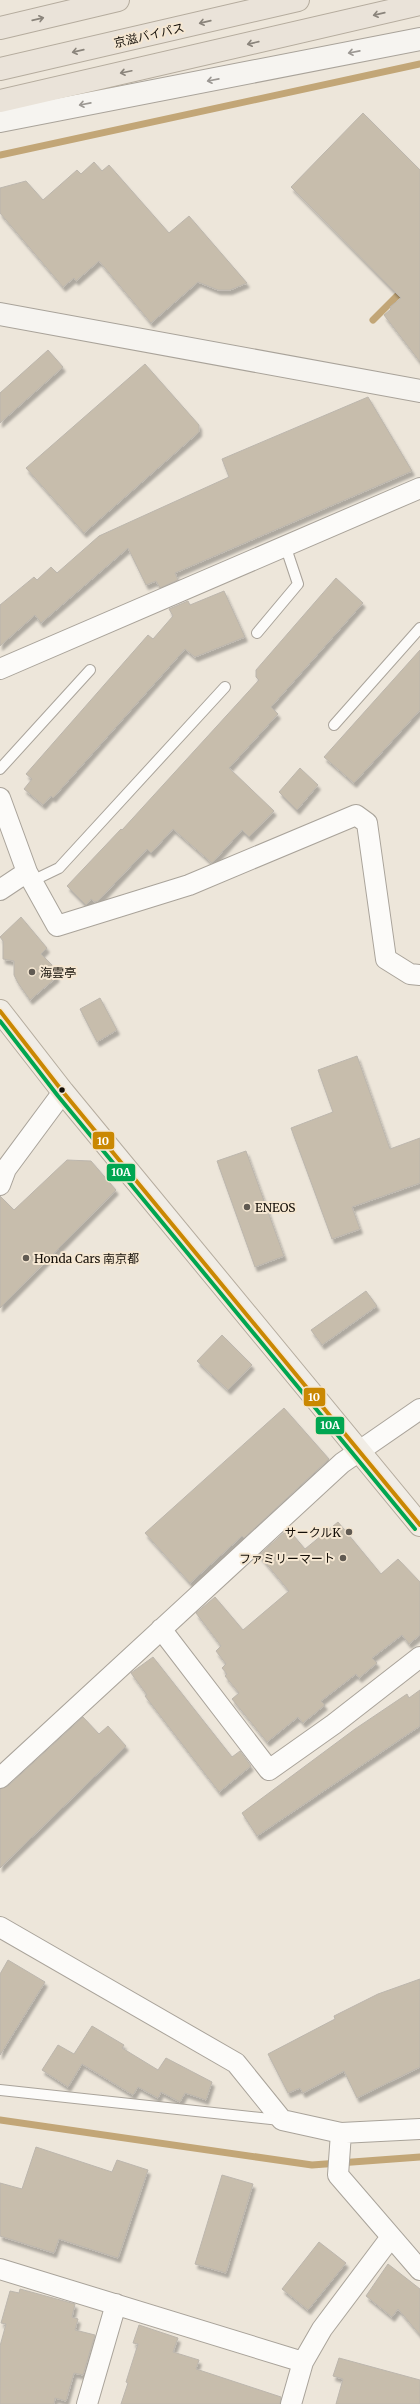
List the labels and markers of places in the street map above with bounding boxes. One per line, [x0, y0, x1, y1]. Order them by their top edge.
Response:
place label: 海雲亭 [40, 965, 76, 980]
marker: 海雲亭 [27, 967, 37, 977]
unlabelled marker [57, 1085, 67, 1095]
place label: ENEOS [255, 1200, 295, 1215]
marker: ENEOS [242, 1202, 252, 1212]
place label: Honda Cars 南京都 [34, 1251, 139, 1266]
marker: Honda Cars 南京都 [21, 1253, 31, 1263]
place label: サークルK [285, 1525, 341, 1540]
marker: サークルK [344, 1527, 354, 1537]
place label: ファミリーマート [239, 1551, 335, 1566]
marker: ファミリーマート [338, 1553, 348, 1563]

